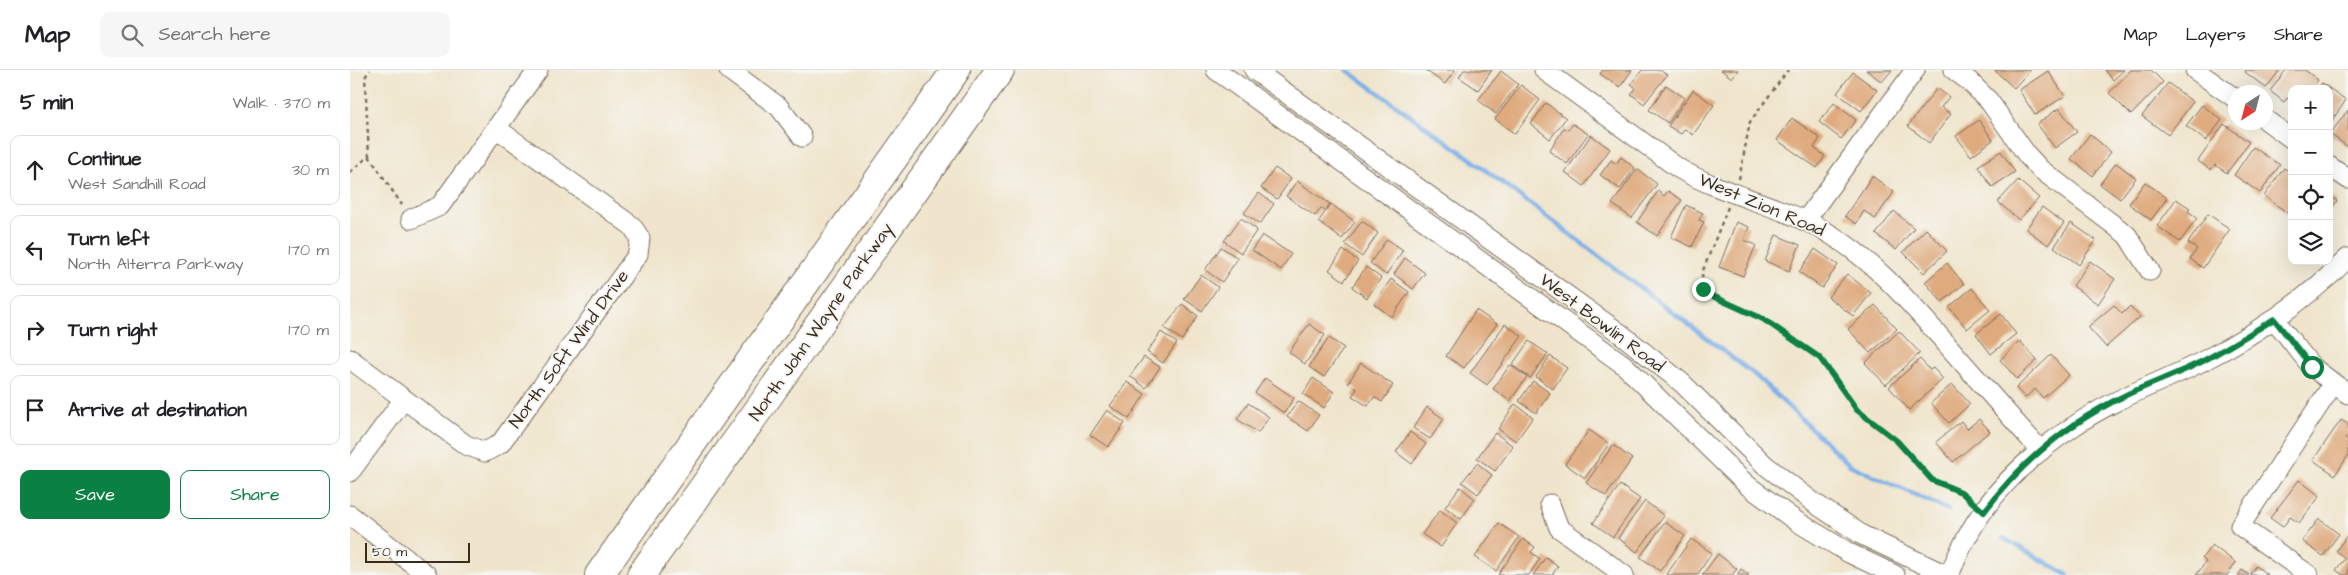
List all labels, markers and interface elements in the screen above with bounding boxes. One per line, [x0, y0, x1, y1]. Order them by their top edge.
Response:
search box [100, 12, 450, 57]
text: Map [25, 18, 70, 52]
icon: search [118, 21, 146, 49]
text: Search here [158, 21, 271, 48]
text: Map [2123, 22, 2157, 47]
text: Layers [2185, 22, 2246, 47]
text: Share [2274, 22, 2323, 47]
north arrow [2228, 85, 2273, 130]
map controls [2288, 85, 2333, 265]
button: + [2288, 85, 2333, 130]
text: 5 min [20, 88, 73, 117]
text: Walk · 370 m [232, 92, 330, 114]
button: − [2288, 130, 2333, 175]
text: Continue [68, 146, 142, 173]
icon: ahead [21, 156, 49, 184]
text: 30 m [292, 159, 329, 181]
street label: West Zion Road [1695, 167, 1829, 243]
text: West Sandhill Road [68, 173, 206, 195]
button: locate [2288, 175, 2333, 220]
street label: North John Wayne Parkway [743, 218, 900, 427]
button: layers [2288, 220, 2333, 265]
text: Turn left [68, 226, 149, 253]
icon: left [21, 236, 49, 264]
text: 170 m [288, 239, 329, 261]
text: North Alterra Parkway [68, 253, 244, 275]
street label: North Soft Wind Drive [503, 265, 635, 433]
street label: West Bowlin Road [1534, 268, 1670, 378]
route end [1692, 278, 1715, 301]
icon: right [21, 316, 49, 344]
text: Turn right [68, 317, 157, 344]
text: 170 m [288, 319, 329, 341]
route start [2301, 356, 2324, 379]
icon: arrive [21, 396, 49, 424]
text: Arrive at destination [68, 397, 247, 424]
button: Save [20, 470, 170, 519]
button: Share [180, 470, 330, 519]
scale bar [365, 540, 470, 563]
text: 50 m [372, 542, 407, 562]

